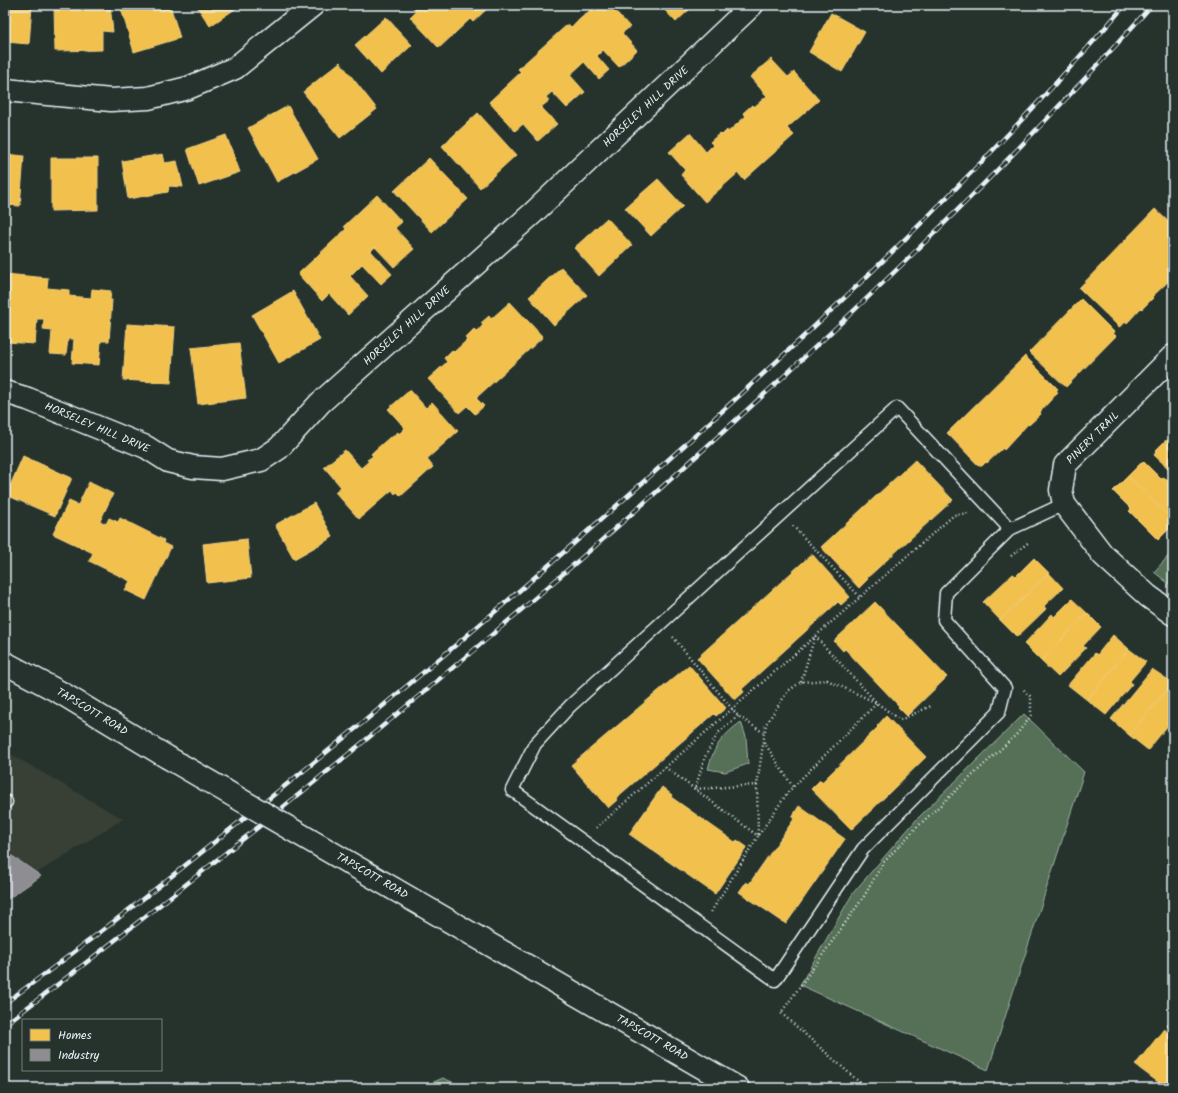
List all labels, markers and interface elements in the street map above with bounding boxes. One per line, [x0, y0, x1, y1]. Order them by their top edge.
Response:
street label: HORSELEY HILL DRIVE [599, 62, 694, 152]
street label: HORSELEY HILL DRIVE [359, 281, 455, 370]
street label: HORSELEY HILL DRIVE [42, 398, 153, 458]
street label: PINERY TRAIL [1062, 407, 1124, 469]
street label: TAPSCOTT ROAD [53, 683, 131, 741]
street label: TAPSCOTT ROAD [332, 848, 412, 904]
street label: TAPSCOTT ROAD [612, 1010, 692, 1066]
legend [22, 1019, 162, 1071]
text: Homes [58, 1026, 92, 1045]
text: Industry [58, 1046, 100, 1065]

